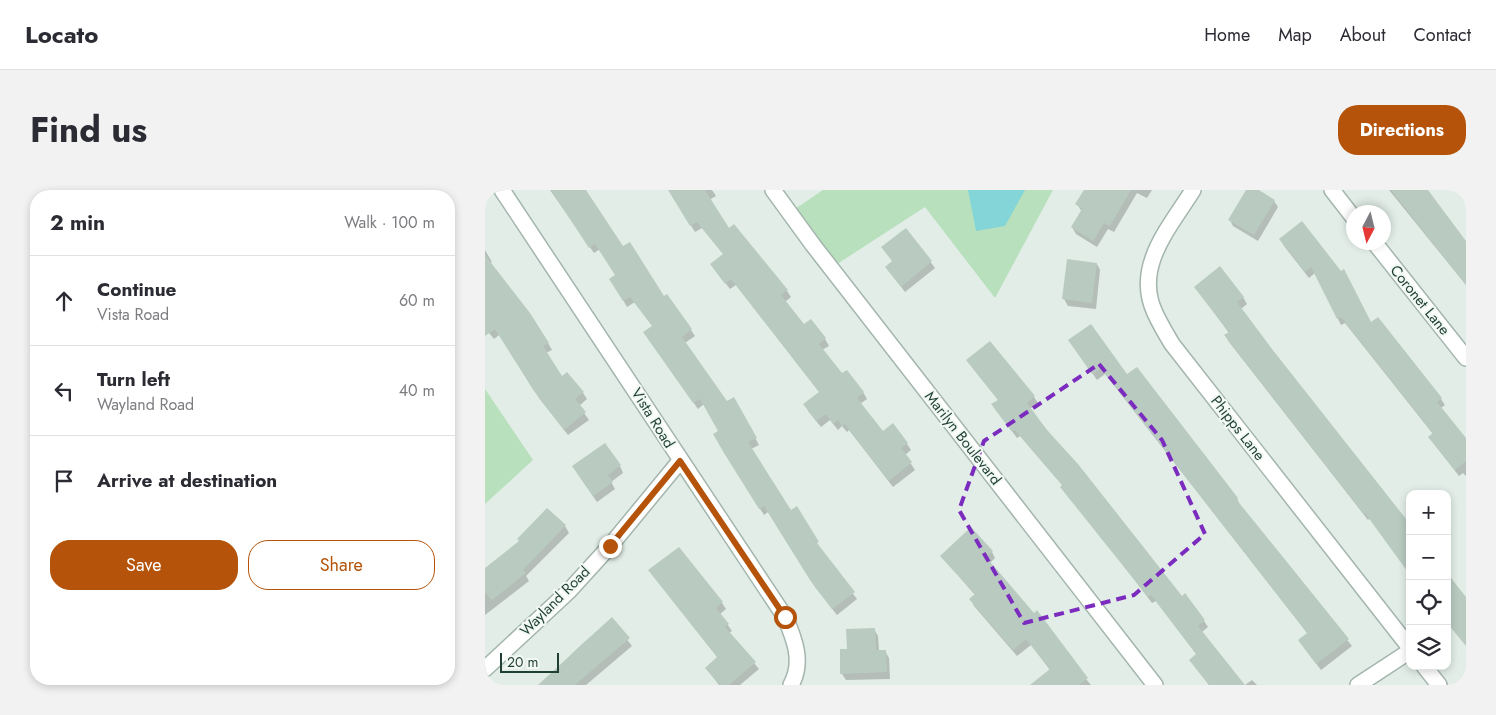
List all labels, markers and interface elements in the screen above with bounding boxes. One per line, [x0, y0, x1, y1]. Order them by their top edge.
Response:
text: Locato [25, 17, 98, 52]
text: Home [1204, 22, 1250, 48]
text: Map [1278, 22, 1312, 48]
text: About [1340, 22, 1385, 48]
text: Contact [1413, 22, 1471, 48]
text: Find us [30, 105, 147, 155]
button: Directions [1338, 105, 1466, 155]
north arrow [1346, 205, 1391, 250]
text: 2 min [50, 208, 105, 238]
text: Walk · 100 m [344, 211, 435, 234]
street label: Coronet Lane [1385, 260, 1455, 340]
text: Continue [97, 276, 176, 303]
icon: ahead [50, 287, 78, 315]
text: 60 m [399, 289, 435, 312]
text: Vista Road [97, 303, 169, 326]
text: Turn left [97, 366, 170, 393]
icon: left [50, 377, 78, 405]
text: 40 m [399, 379, 435, 402]
street label: Vista Road [626, 384, 680, 452]
street label: Marilyn Boulevard [919, 386, 1007, 490]
street label: Phipps Lane [1206, 391, 1271, 465]
text: Wayland Road [97, 393, 194, 416]
icon: arrive [50, 467, 78, 495]
text: Arrive at destination [97, 467, 277, 494]
map controls [1406, 490, 1451, 670]
button: + [1406, 490, 1451, 535]
route end [599, 535, 622, 558]
button: − [1406, 535, 1451, 580]
button: Save [50, 540, 238, 590]
button: Share [248, 540, 435, 590]
street label: Wayland Road [515, 561, 595, 641]
button: locate [1406, 580, 1451, 625]
route start [774, 606, 797, 629]
button: layers [1406, 625, 1451, 670]
scale bar [500, 650, 559, 673]
text: 20 m [507, 652, 539, 672]

